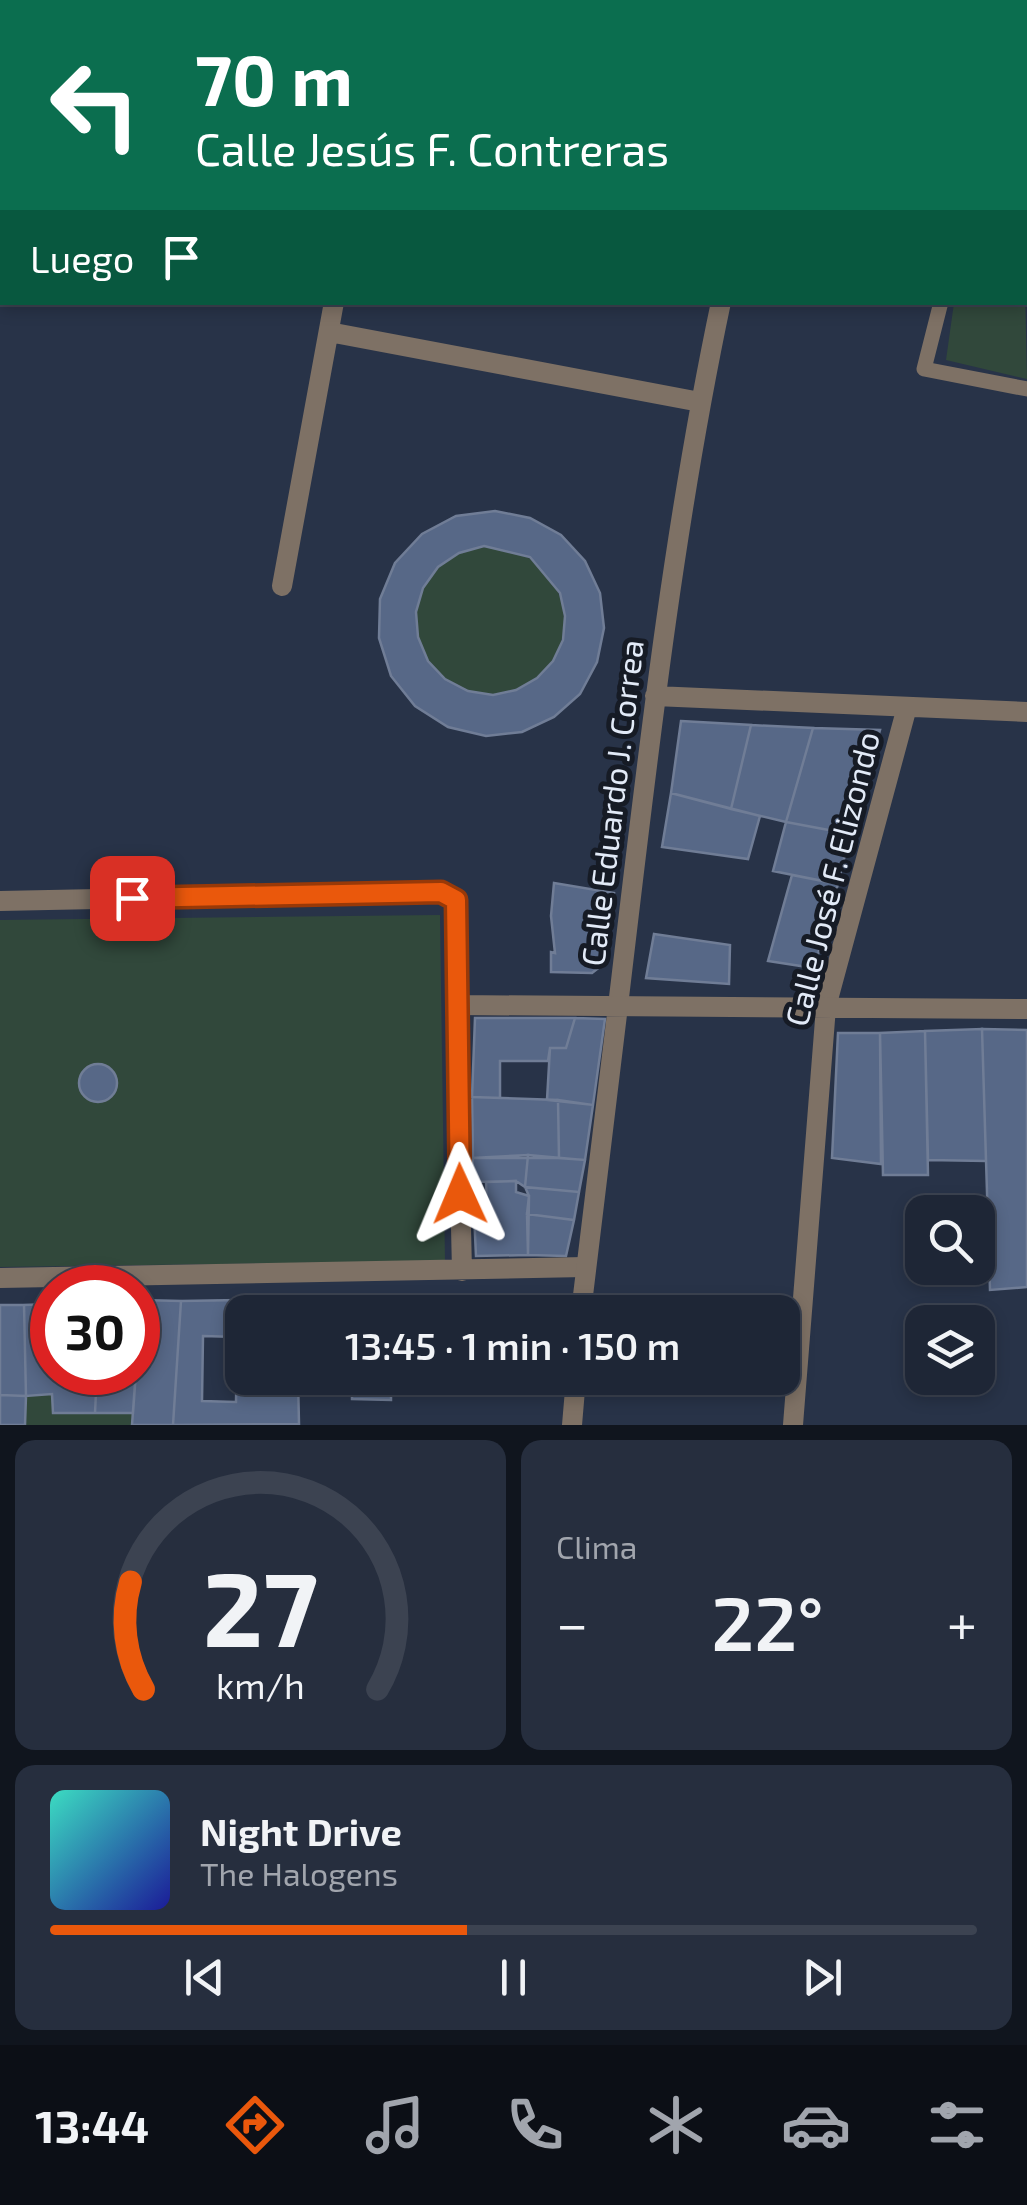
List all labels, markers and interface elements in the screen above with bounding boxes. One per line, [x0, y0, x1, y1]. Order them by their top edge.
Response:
text: 70 m [195, 36, 353, 120]
icon: left [30, 40, 160, 170]
text: Calle Jesús F. Contreras [195, 121, 669, 175]
icon: arrive [154, 230, 209, 285]
text: Luego [30, 235, 134, 281]
street label: Calle Eduardo J. Correa [572, 637, 650, 968]
street label: Calle José F. Elizondo [776, 727, 886, 1030]
pin [90, 856, 175, 941]
icon: arrive [105, 871, 160, 926]
position arrow [408, 1142, 512, 1246]
map controls [905, 1195, 995, 1395]
button: search [905, 1195, 995, 1285]
speed limit sign: 30 [30, 1265, 160, 1395]
button: layers [905, 1305, 995, 1395]
text: 13:45 · 1 min · 150 m [345, 1322, 680, 1368]
text: Clima [556, 1527, 637, 1565]
text: 27 [203, 1543, 318, 1668]
text: 22° [711, 1576, 824, 1666]
text: − [556, 1589, 588, 1655]
text: + [947, 1589, 977, 1655]
text: km/h [216, 1663, 305, 1706]
text: Night Drive [200, 1808, 402, 1854]
text: The Halogens [200, 1854, 398, 1892]
icon: previous [177, 1950, 232, 2005]
icon: pause [486, 1950, 541, 2005]
icon: next [795, 1950, 850, 2005]
icon: directions [220, 2090, 290, 2160]
icon: music [360, 2090, 430, 2160]
icon: phone [500, 2090, 570, 2160]
icon: climate [641, 2090, 711, 2160]
icon: car [781, 2090, 851, 2160]
icon: filters [922, 2090, 992, 2160]
text: 13:44 [35, 2098, 149, 2152]

